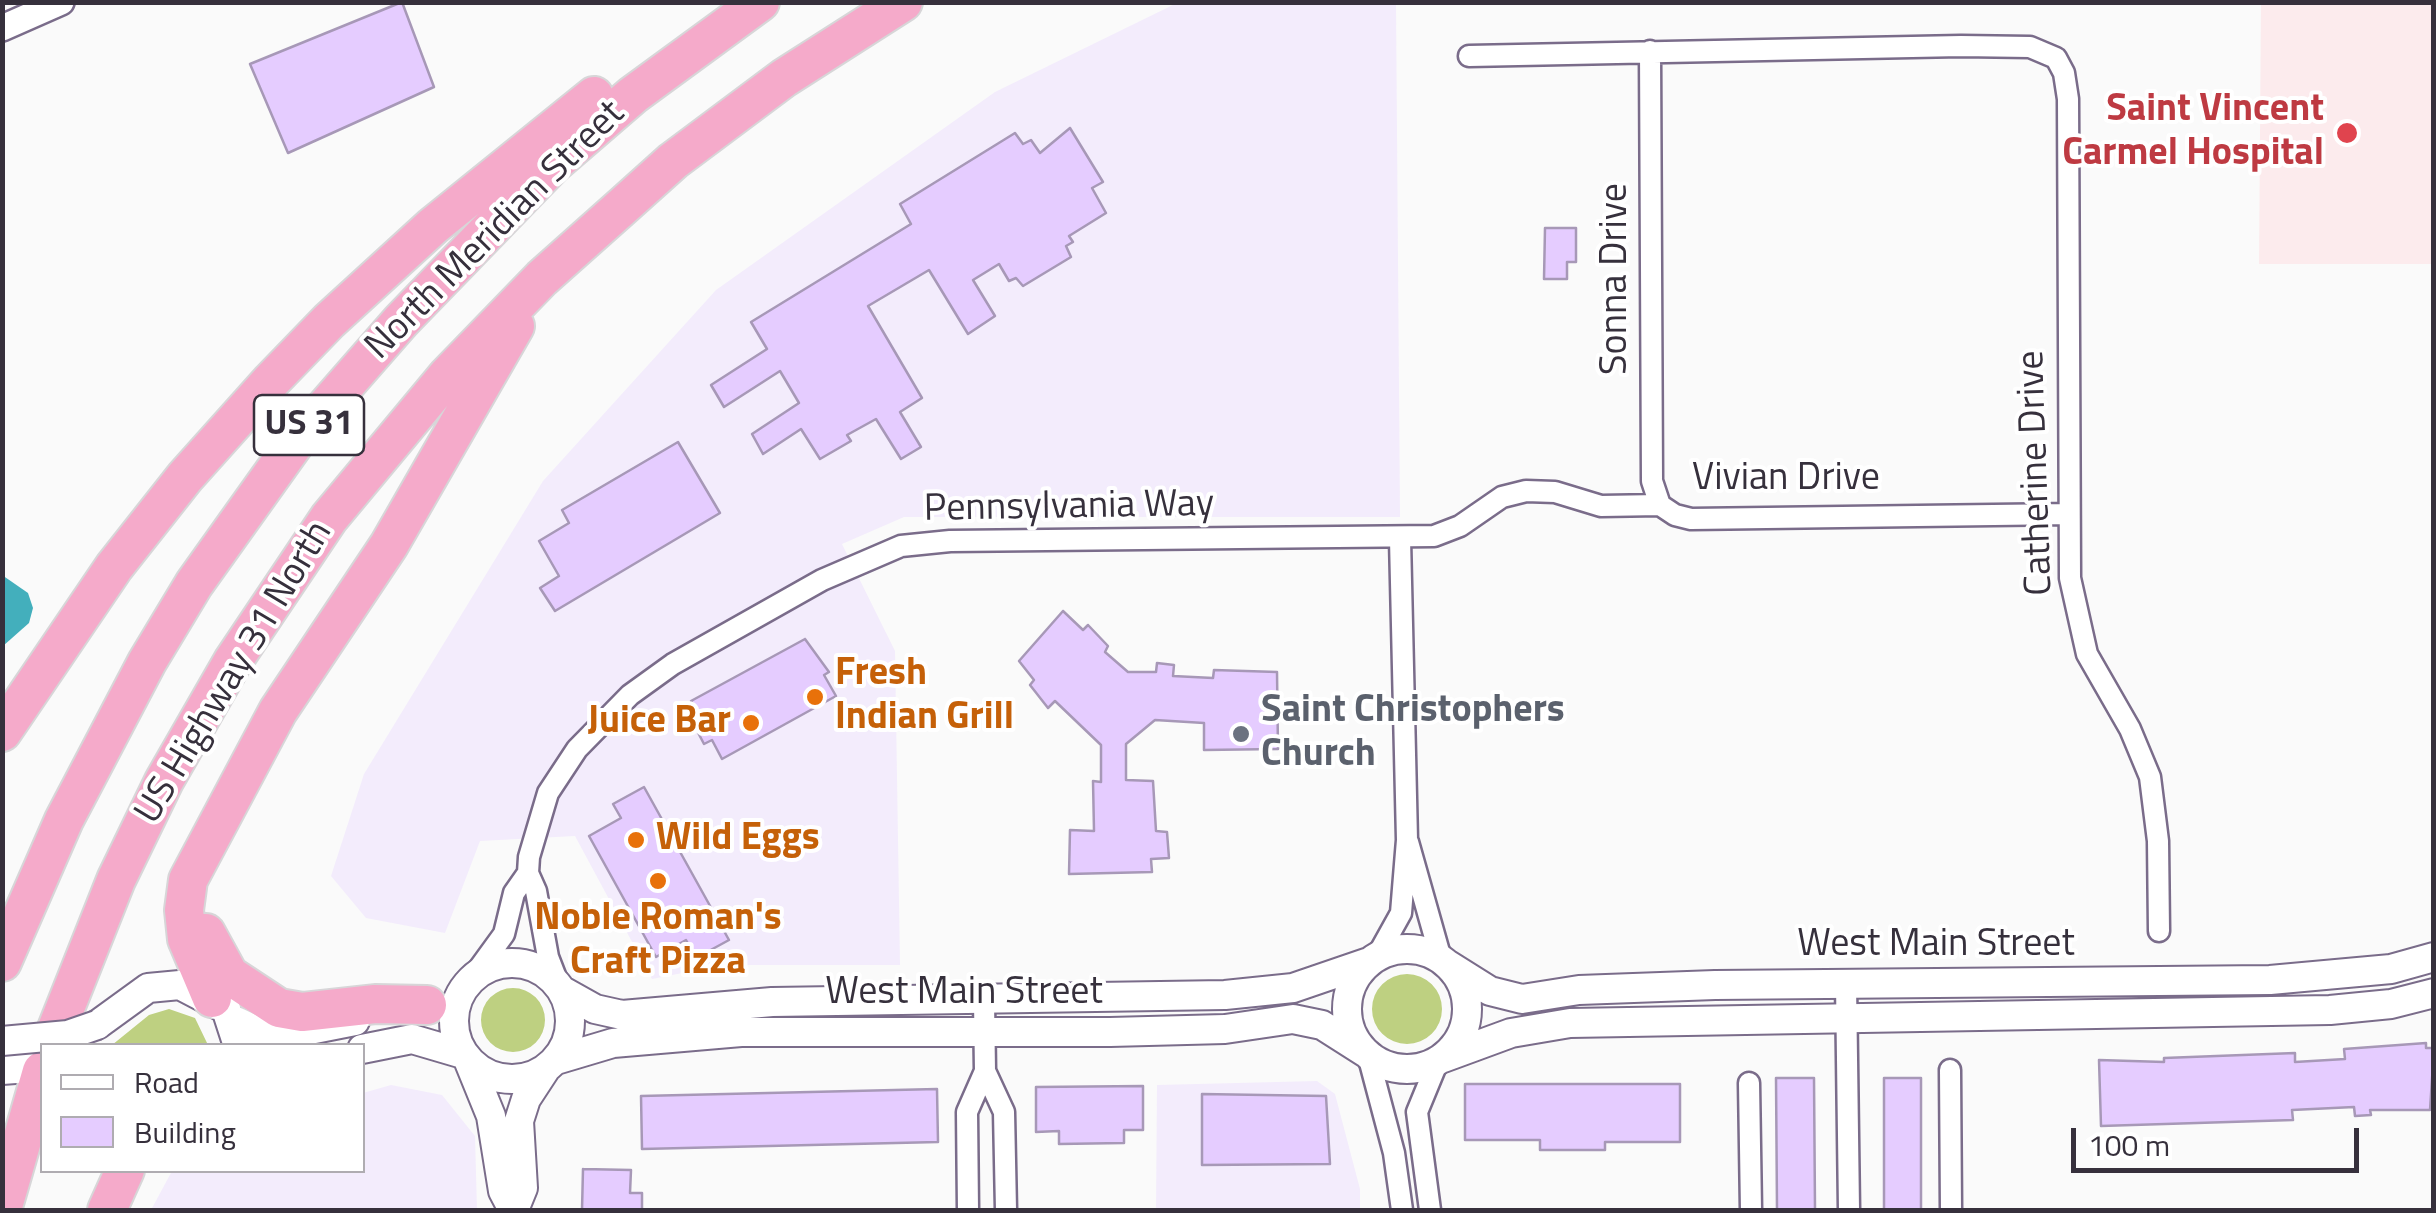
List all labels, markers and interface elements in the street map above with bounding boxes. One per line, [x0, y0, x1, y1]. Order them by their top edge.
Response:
place label: Saint Vincent Carmel Hospital [2062, 88, 2324, 178]
street label: North Meridian Street [357, 92, 635, 370]
marker: Saint Vincent Carmel Hospital [2334, 120, 2360, 146]
street label: Sonna Drive [1594, 183, 1640, 375]
street label: Catherine Drive [2010, 350, 2064, 596]
road number: US 31 [254, 395, 364, 455]
street label: Vivian Drive [1692, 457, 1880, 503]
street label: Pennsylvania Way [923, 483, 1215, 533]
street label: US Highway 31 North [127, 513, 343, 833]
place label: Fresh Indian Grill [835, 652, 1014, 742]
marker: Fresh Indian Grill [804, 686, 826, 708]
place label: Saint Christophers Church [1261, 689, 1565, 778]
place label: Juice Bar [587, 700, 731, 746]
marker: Juice Bar [740, 712, 762, 734]
marker: Saint Christophers Church [1230, 723, 1252, 745]
place label: Wild Eggs [656, 817, 820, 863]
marker: Wild Eggs [625, 829, 647, 851]
marker: Noble Roman's Craft Pizza [647, 870, 669, 892]
place label: Noble Roman's Craft Pizza [534, 897, 782, 986]
street label: West Main Street [1797, 923, 2075, 969]
street label: West Main Street [825, 971, 1103, 1017]
legend [40, 1043, 365, 1173]
text: Road [134, 1059, 199, 1105]
scale bar [2076, 1108, 2364, 1170]
text: Building [134, 1109, 236, 1155]
text: 100 m [2088, 1122, 2170, 1168]

